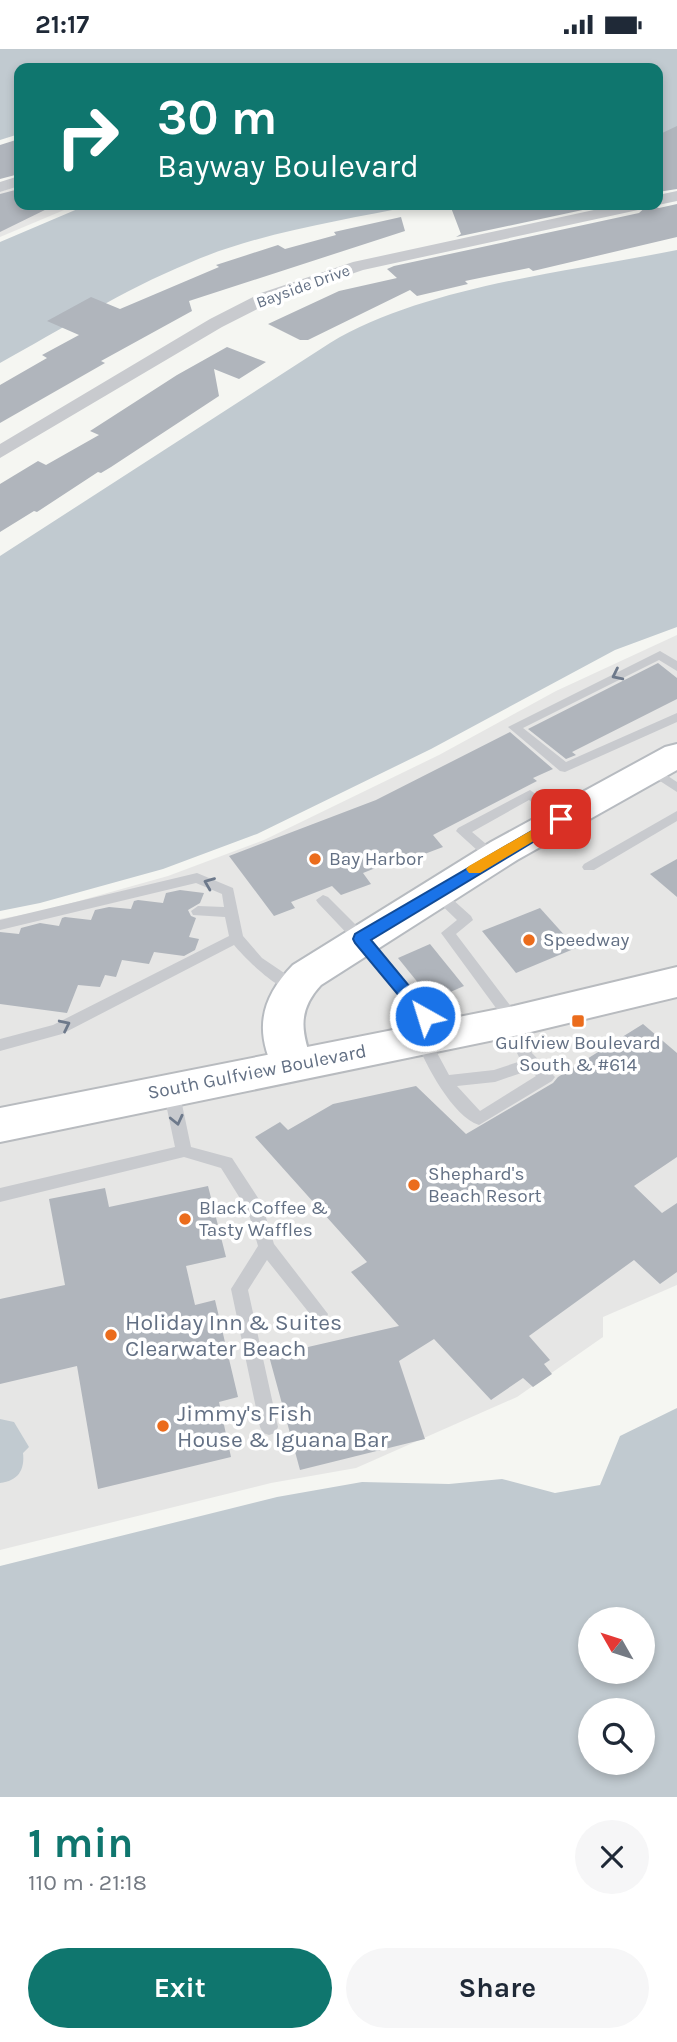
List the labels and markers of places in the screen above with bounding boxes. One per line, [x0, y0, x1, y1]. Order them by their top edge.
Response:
pin [531, 789, 591, 849]
place label: Bay Harbor [329, 848, 423, 870]
marker: Bay Harbor [307, 851, 323, 867]
place label: Speedway [543, 929, 630, 951]
marker: Speedway [521, 932, 537, 948]
marker: Gulfview Boulevard South & #614 [570, 1013, 586, 1029]
place label: Gulfview Boulevard South & #614 [495, 1032, 661, 1076]
place label: Shephard's Beach Resort [428, 1163, 542, 1207]
marker: Shephard's Beach Resort [406, 1177, 422, 1193]
place label: Black Coffee & Tasty Waffles [199, 1197, 328, 1241]
marker: Black Coffee & Tasty Waffles [177, 1211, 193, 1227]
place label: Holiday Inn & Suites Clearwater Beach [125, 1309, 342, 1362]
marker: Holiday Inn & Suites Clearwater Beach [103, 1327, 119, 1343]
place label: Jimmy's Fish House & Iguana Bar [177, 1400, 389, 1453]
marker: Jimmy's Fish House & Iguana Bar [155, 1418, 171, 1434]

